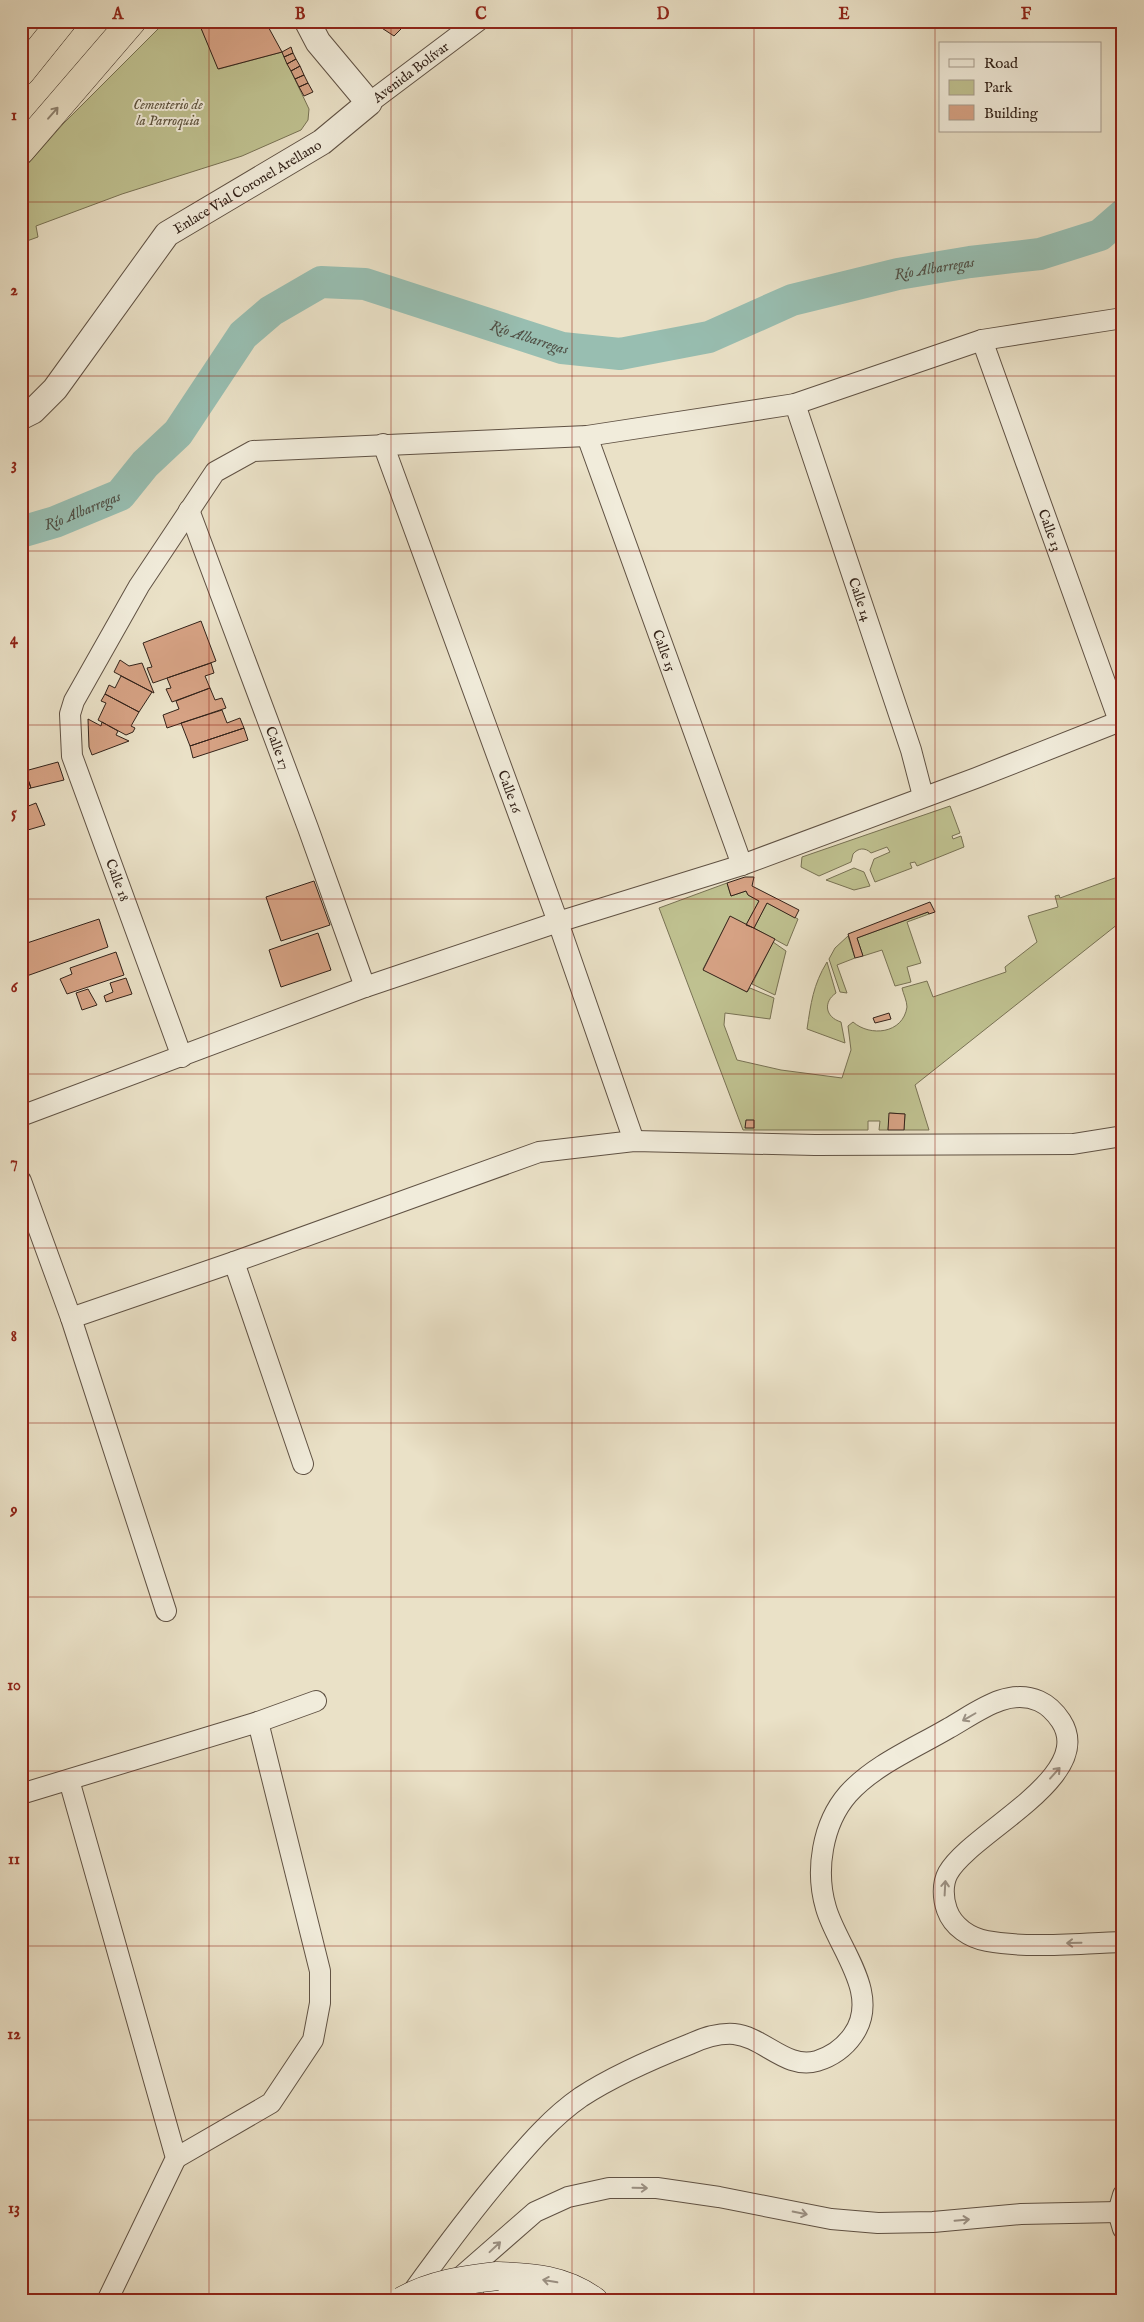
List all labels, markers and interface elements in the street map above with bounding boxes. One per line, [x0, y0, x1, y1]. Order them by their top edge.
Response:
text: A [112, 5, 125, 25]
text: B [295, 5, 306, 25]
text: C [475, 5, 487, 25]
text: D [657, 5, 670, 25]
text: E [838, 5, 850, 25]
text: F [1021, 5, 1032, 25]
street label: Avenida Bolívar [369, 38, 453, 108]
legend [939, 42, 1102, 132]
text: Road [984, 54, 1019, 73]
text: Park [984, 78, 1014, 97]
park label: Cementerio de la Parroquia [133, 96, 203, 130]
text: Building [984, 104, 1039, 123]
text: 1 [11, 106, 17, 126]
one-way arrow [47, 107, 58, 120]
street label: Enlace Vial Coronel Arellano [170, 136, 325, 238]
water label: Río Albarregas [893, 252, 976, 284]
text: 2 [10, 281, 18, 301]
water label: Río Albarregas [488, 316, 570, 359]
text: 3 [11, 455, 17, 475]
water label: Río Albarregas [42, 487, 124, 535]
street label: Calle 13 [1034, 507, 1065, 554]
street label: Calle 14 [844, 575, 875, 624]
street label: Calle 15 [648, 627, 679, 674]
text: 4 [10, 630, 19, 650]
street label: Calle 17 [261, 724, 293, 772]
street label: Calle 16 [493, 768, 526, 817]
text: 5 [11, 804, 17, 824]
street label: Calle 18 [101, 857, 133, 904]
text: 6 [11, 978, 19, 998]
text: 7 [10, 1153, 18, 1173]
text: 8 [11, 1327, 17, 1347]
text: 9 [10, 1501, 18, 1521]
text: 10 [7, 1676, 21, 1696]
one-way arrow [962, 1712, 977, 1722]
one-way arrow [1049, 1767, 1061, 1780]
text: 11 [8, 1850, 20, 1870]
one-way arrow [940, 1881, 949, 1897]
one-way arrow [1066, 1938, 1082, 1948]
text: 12 [7, 2025, 21, 2045]
one-way arrow [632, 2183, 648, 2193]
text: 13 [8, 2199, 20, 2219]
one-way arrow [792, 2208, 808, 2218]
one-way arrow [954, 2215, 970, 2224]
one-way arrow [489, 2241, 501, 2253]
one-way arrow [542, 2275, 558, 2285]

